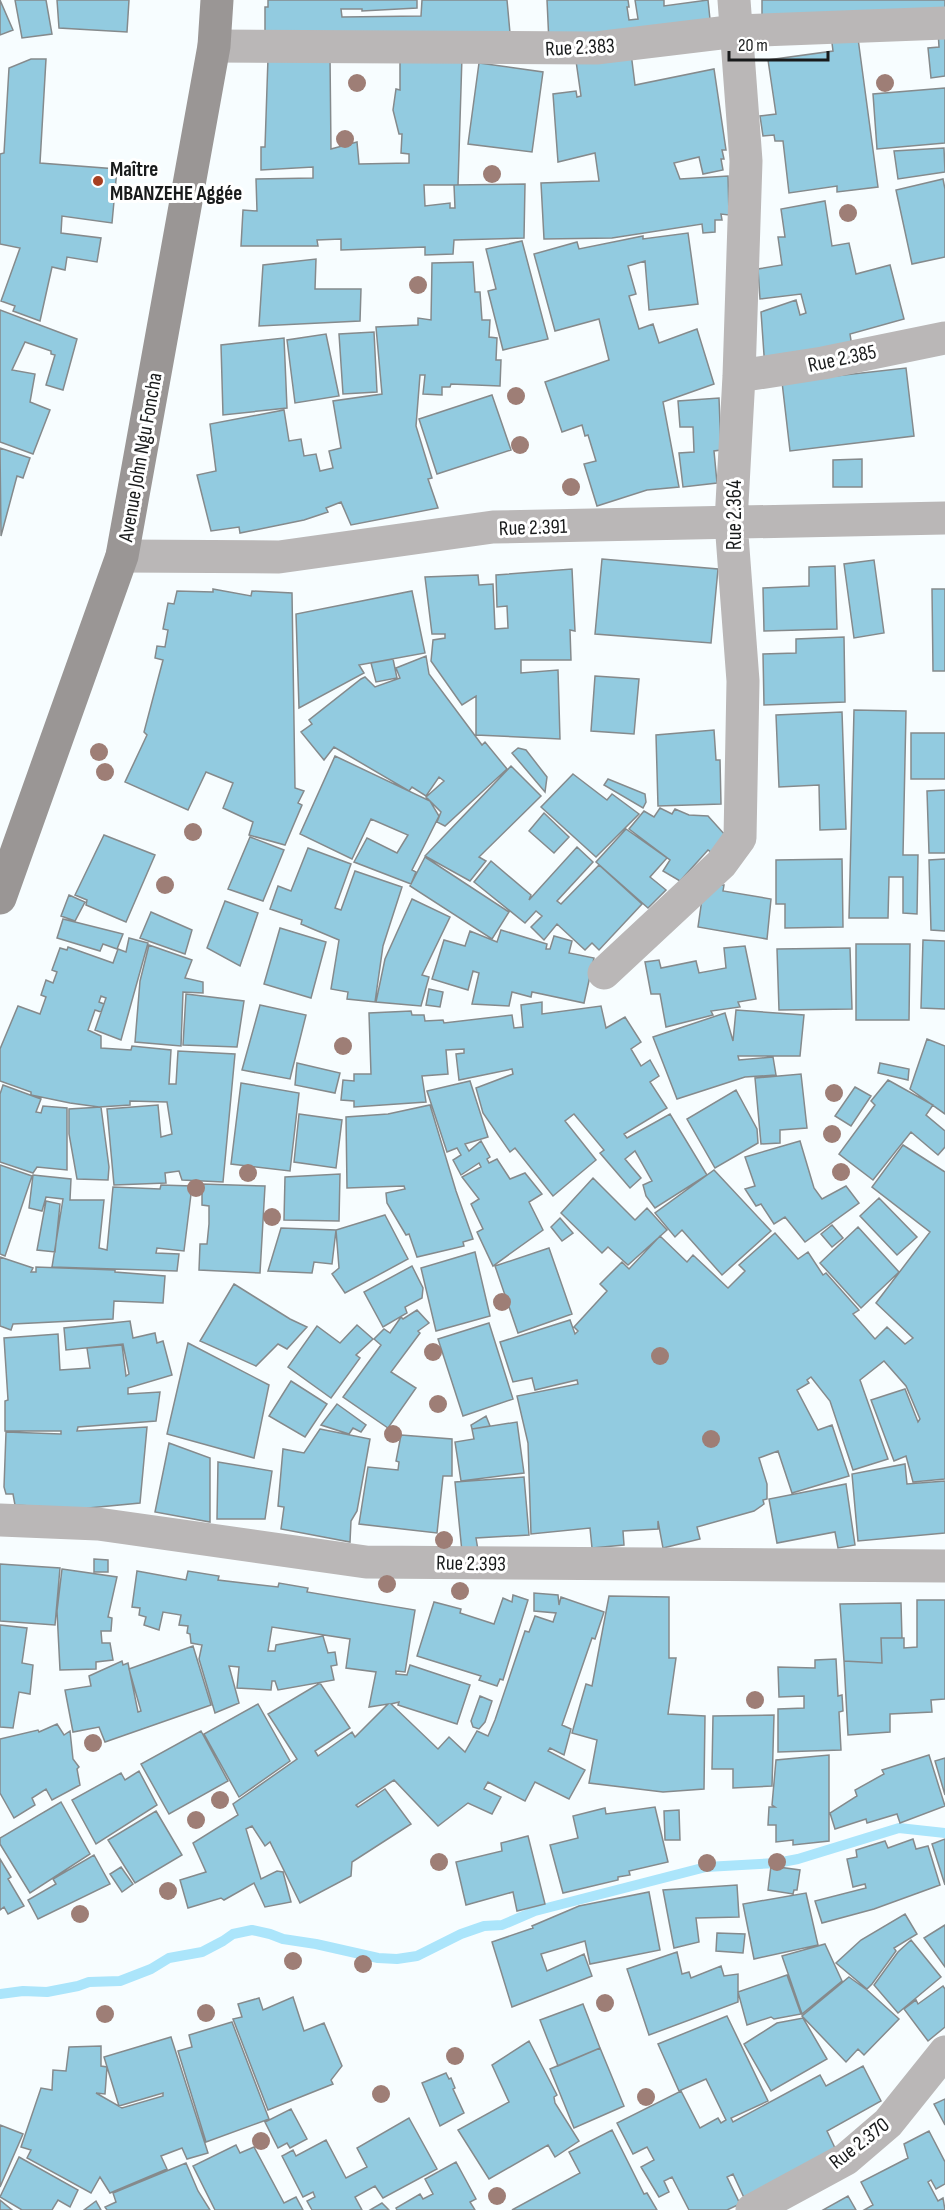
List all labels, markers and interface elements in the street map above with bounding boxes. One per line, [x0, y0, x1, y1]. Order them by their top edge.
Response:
scale bar [729, 24, 828, 62]
street label: Rue 2.383 [545, 33, 615, 62]
text: 20 m [738, 35, 768, 56]
place label: Maître MBANZEHE Aggée [110, 157, 242, 206]
marker: Maître MBANZEHE Aggée [91, 174, 105, 188]
street label: Rue 2.385 [806, 339, 879, 378]
street label: Avenue John Ngu Foncha [113, 371, 168, 544]
street label: Rue 2.364 [722, 480, 747, 550]
street label: Rue 2.391 [498, 514, 568, 541]
street label: Rue 2.393 [436, 1550, 506, 1577]
street label: Rue 2.370 [824, 2112, 894, 2175]

